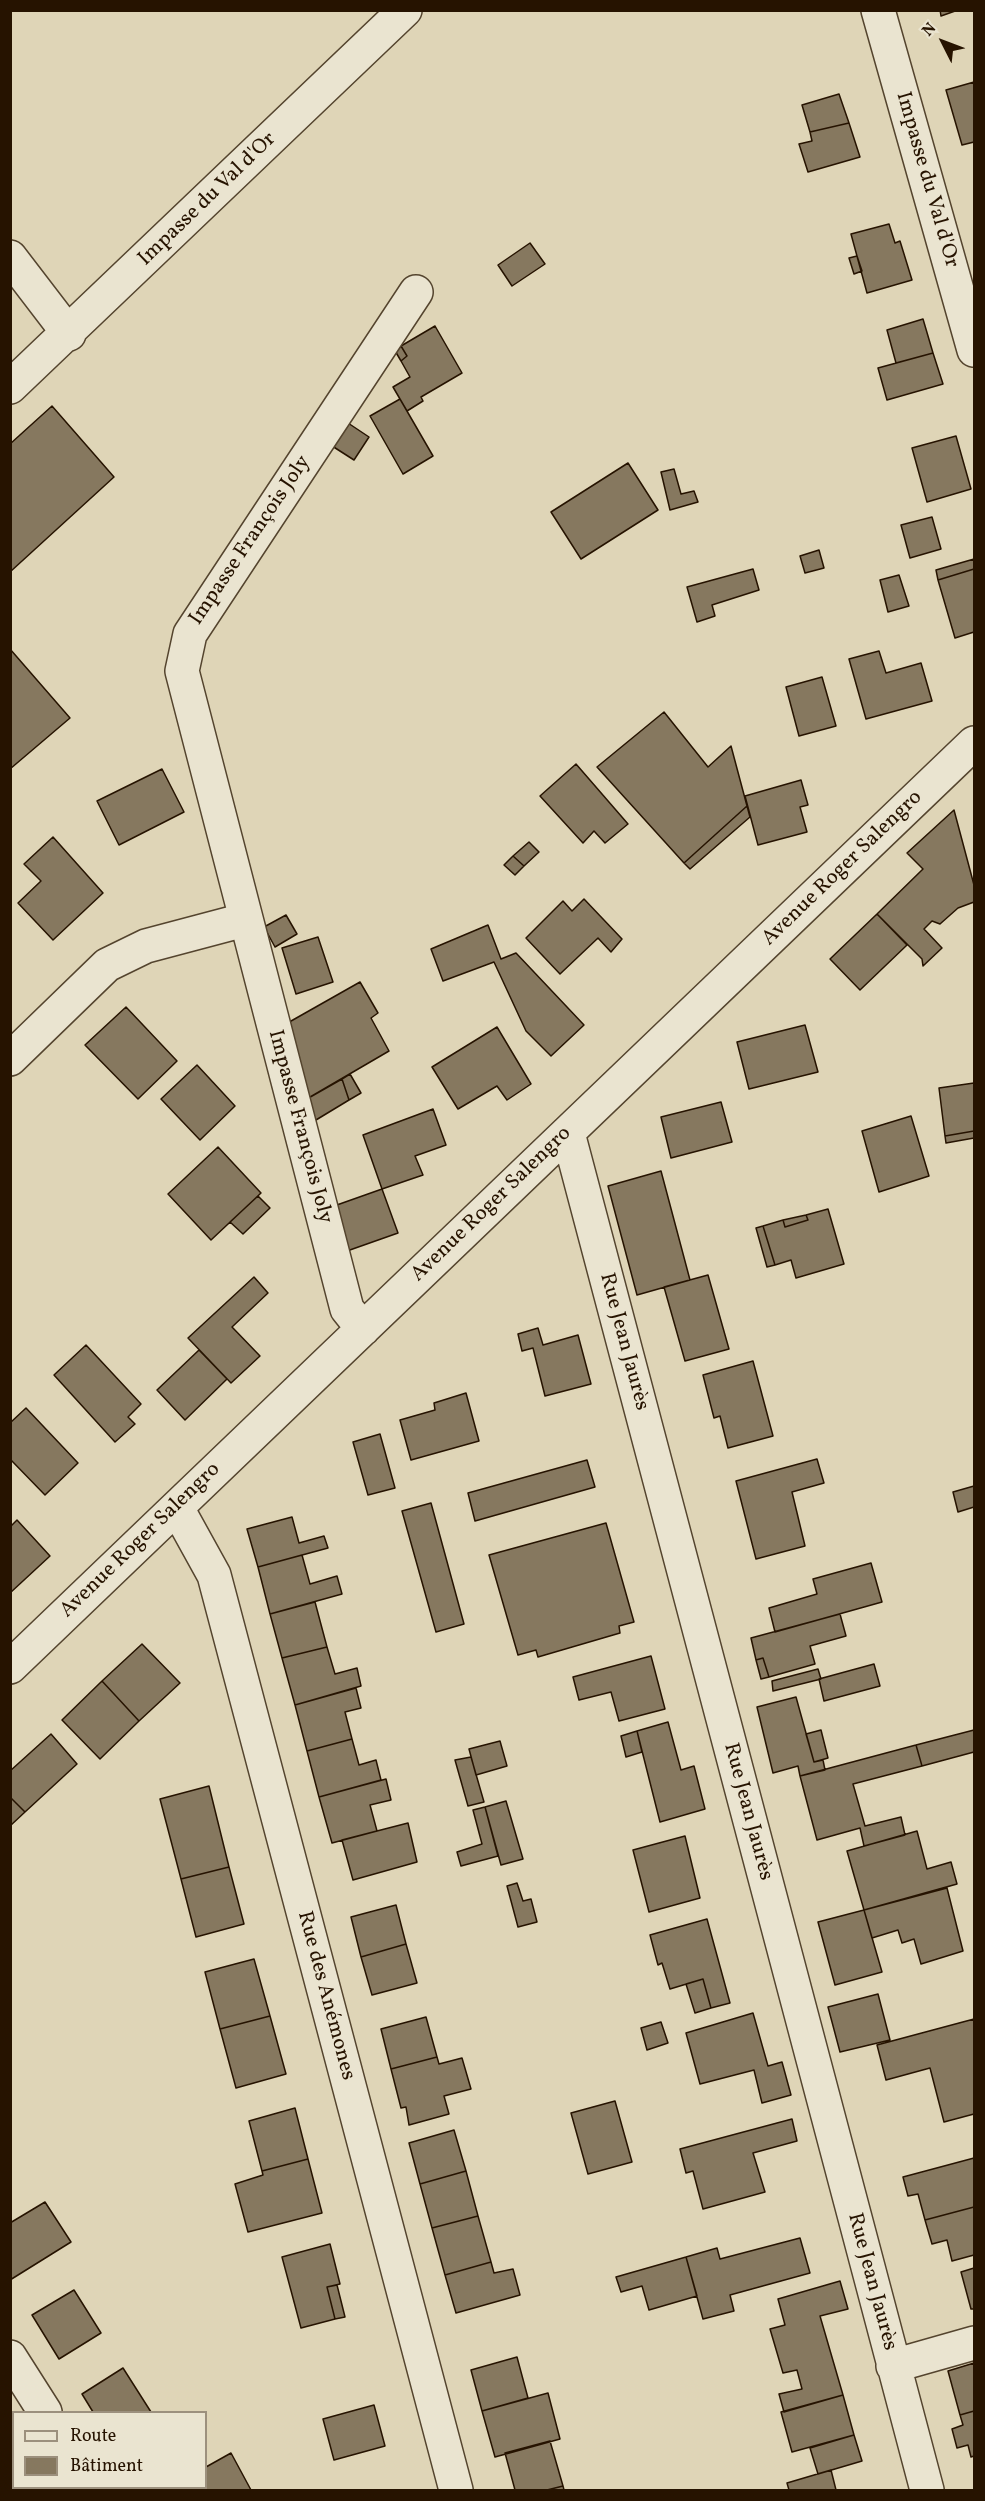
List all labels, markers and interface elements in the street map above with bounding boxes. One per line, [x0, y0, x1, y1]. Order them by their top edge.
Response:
north arrow [913, 12, 973, 72]
text: N [918, 18, 942, 42]
street label: Impasse du Val d'Or [889, 89, 963, 271]
street label: Impasse du Val d'Or [134, 128, 282, 272]
street label: Impasse François Joly [185, 451, 317, 631]
street label: Avenue Roger Salengro [758, 786, 928, 952]
street label: Impasse François Joly [261, 1028, 337, 1226]
street label: Avenue Roger Salengro [407, 1122, 577, 1288]
street label: Rue Jean Jaurès [593, 1270, 653, 1414]
street label: Avenue Roger Salengro [56, 1458, 226, 1624]
street label: Rue Jean Jaurès [717, 1740, 777, 1884]
street label: Rue des Anémones [290, 1909, 360, 2083]
street label: Rue Jean Jaurès [841, 2210, 901, 2354]
legend [12, 2411, 207, 2489]
text: Route [70, 2424, 116, 2449]
text: Bâtiment [70, 2454, 143, 2479]

